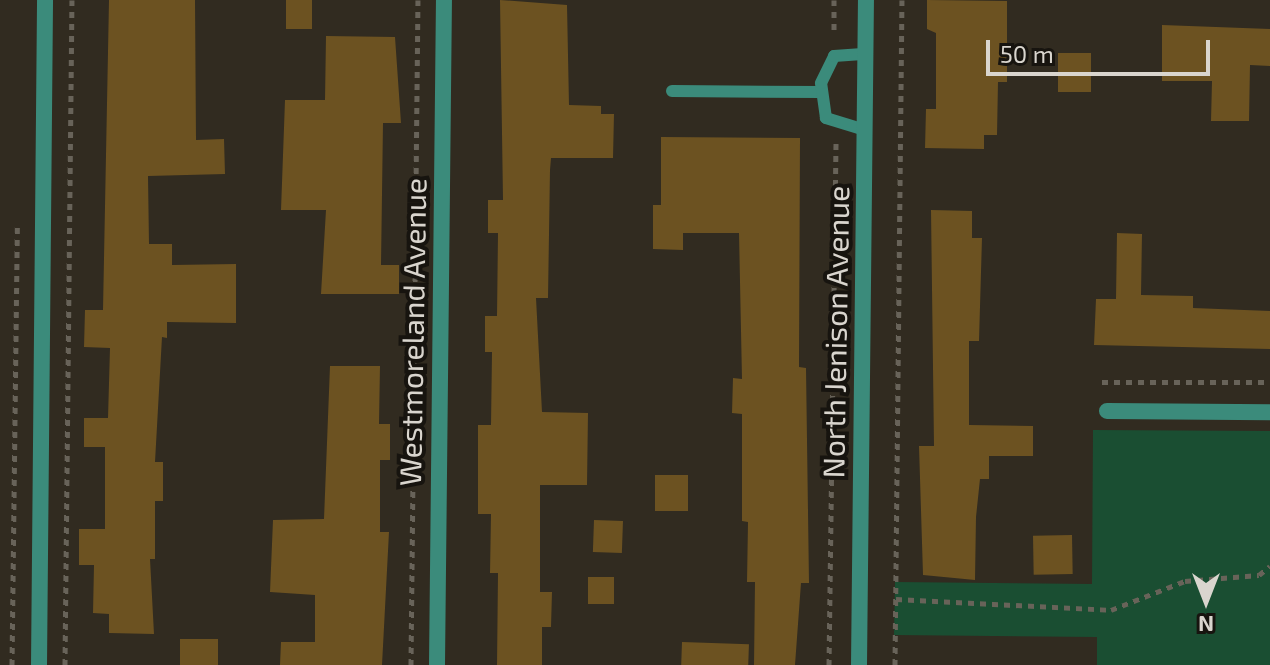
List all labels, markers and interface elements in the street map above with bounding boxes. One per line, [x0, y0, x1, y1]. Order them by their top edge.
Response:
scale bar [990, 24, 1214, 74]
text: 50 m [1000, 39, 1054, 68]
street label: Westmoreland Avenue [391, 177, 433, 487]
street label: North Jenison Avenue [814, 185, 856, 479]
north arrow [1166, 561, 1246, 641]
text: N [1198, 612, 1214, 638]

